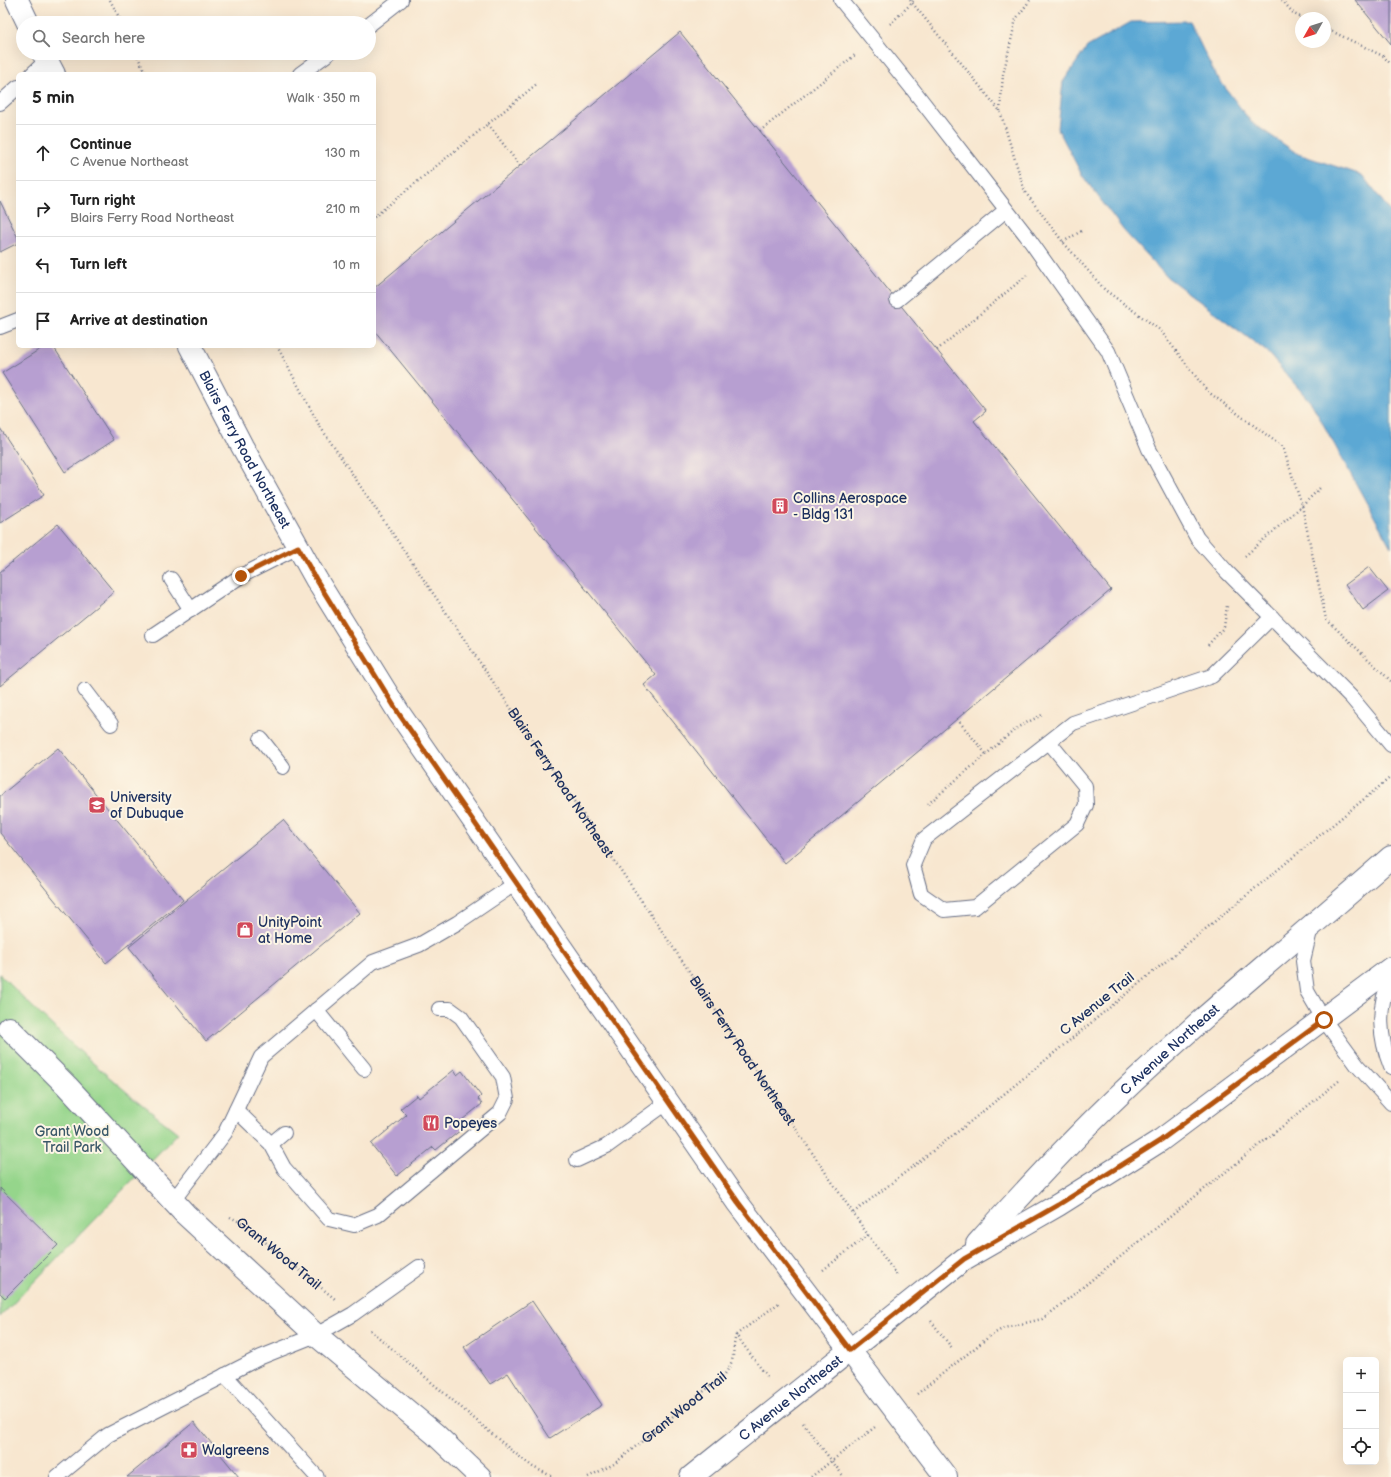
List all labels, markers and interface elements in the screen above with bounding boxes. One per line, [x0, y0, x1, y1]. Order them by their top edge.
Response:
north arrow [1295, 12, 1331, 48]
search box [16, 16, 376, 60]
icon: search [30, 27, 52, 49]
text: Search here [62, 29, 145, 48]
text: 5 min [32, 88, 75, 108]
text: Walk · 350 m [286, 90, 360, 106]
text: Continue [70, 135, 132, 154]
icon: ahead [32, 142, 54, 164]
text: 130 m [325, 145, 360, 161]
text: C Avenue Northeast [70, 154, 189, 170]
text: Turn right [70, 191, 135, 210]
icon: right [32, 198, 54, 220]
text: 210 m [326, 201, 360, 217]
text: Blairs Ferry Road Northeast [70, 210, 234, 226]
icon: left [32, 254, 54, 276]
text: Turn left [70, 255, 127, 274]
text: 10 m [333, 257, 360, 273]
icon: arrive [32, 310, 54, 332]
text: Arrive at destination [70, 311, 208, 330]
street label: Blairs Ferry Road Northeast [196, 367, 295, 532]
place label: Collins Aerospace - Bldg 131 [793, 490, 907, 523]
building icon: Collins Aerospace - Bldg 131 [770, 496, 790, 516]
route end [232, 567, 250, 585]
street label: Blairs Ferry Road Northeast [504, 704, 618, 861]
place label: University of Dubuque [110, 789, 184, 822]
school or university icon: University of Dubuque [87, 795, 107, 815]
place label: UnityPoint at Home [258, 914, 322, 947]
shop icon: UnityPoint at Home [235, 920, 255, 940]
street label: C Avenue Trail [1056, 969, 1138, 1039]
street label: Blairs Ferry Road Northeast [686, 972, 800, 1129]
street label: C Avenue Northeast [1116, 1000, 1223, 1098]
route start [1315, 1011, 1333, 1029]
restaurant icon: Popeyes [421, 1113, 441, 1133]
place label: Popeyes [444, 1115, 497, 1132]
park label: Grant Wood Trail Park [35, 1123, 109, 1156]
street label: Grant Wood Trail [233, 1213, 325, 1293]
street label: C Avenue Northeast [735, 1351, 846, 1444]
map controls [1343, 1357, 1379, 1465]
button: + [1343, 1357, 1379, 1393]
street label: Grant Wood Trail [638, 1368, 730, 1447]
button: − [1343, 1393, 1379, 1429]
button: locate [1343, 1429, 1379, 1465]
pharmacy icon: Walgreens [179, 1440, 199, 1460]
place label: Walgreens [202, 1442, 269, 1459]

